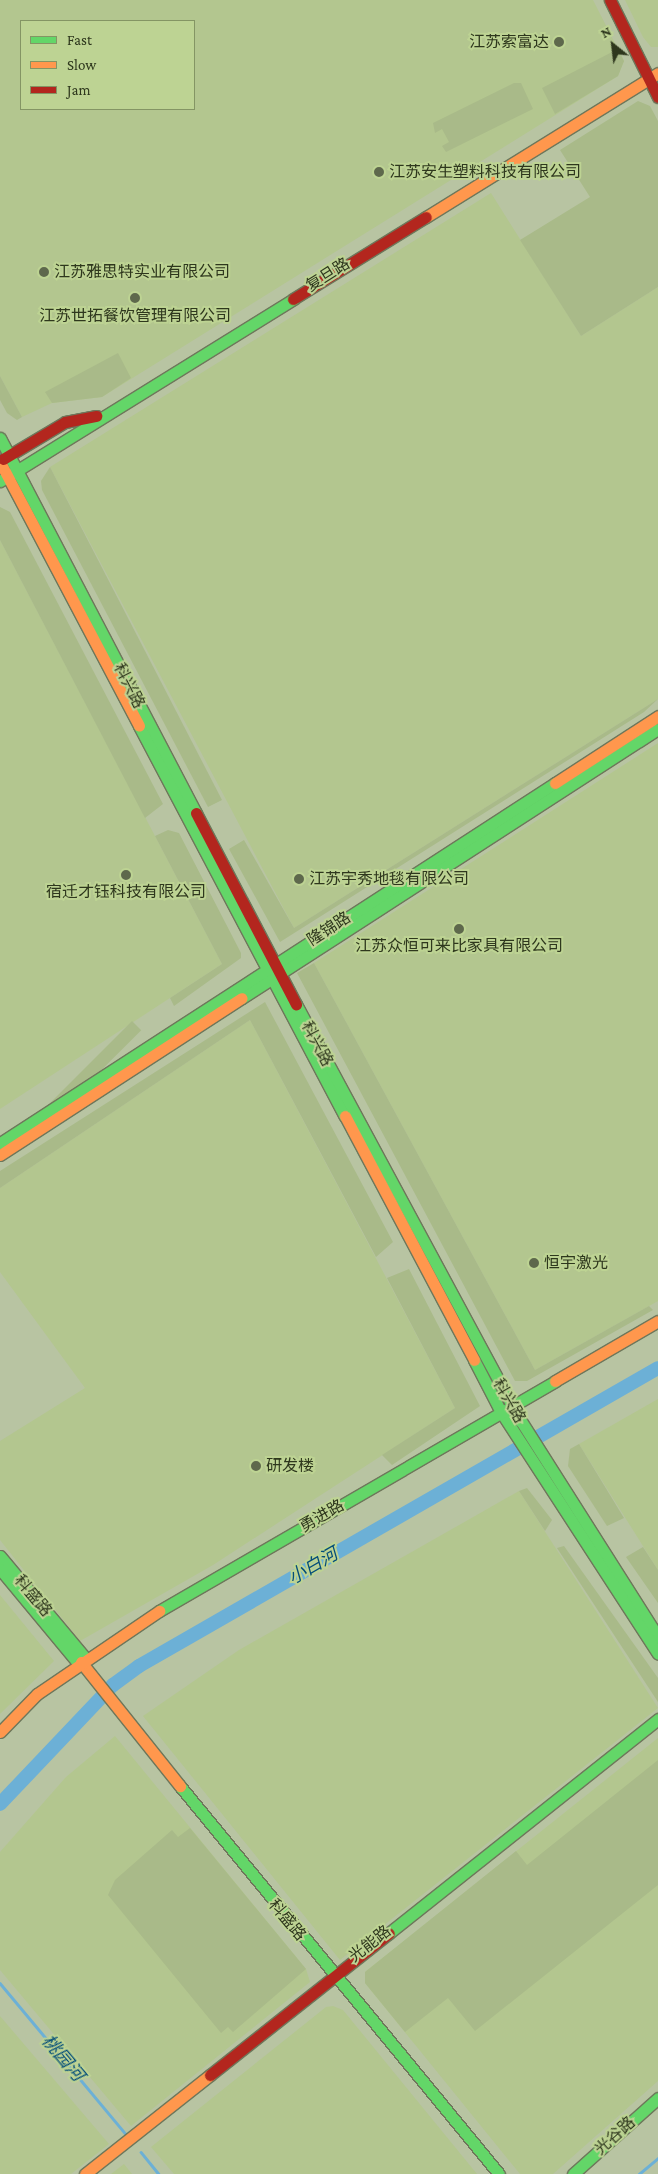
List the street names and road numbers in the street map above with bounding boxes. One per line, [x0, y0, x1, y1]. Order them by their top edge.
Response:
street label: 复旦路 [303, 254, 353, 296]
street label: 科兴路 [110, 660, 148, 712]
street label: 隆锦路 [304, 908, 354, 950]
street label: 科兴路 [297, 1018, 337, 1070]
street label: 科兴路 [489, 1375, 529, 1427]
street label: 勇进路 [296, 1496, 348, 1536]
street label: 科盛路 [10, 1571, 56, 1621]
street label: 科盛路 [264, 1895, 310, 1945]
street label: 光能路 [345, 1922, 395, 1966]
street label: 光谷路 [591, 2113, 639, 2159]

